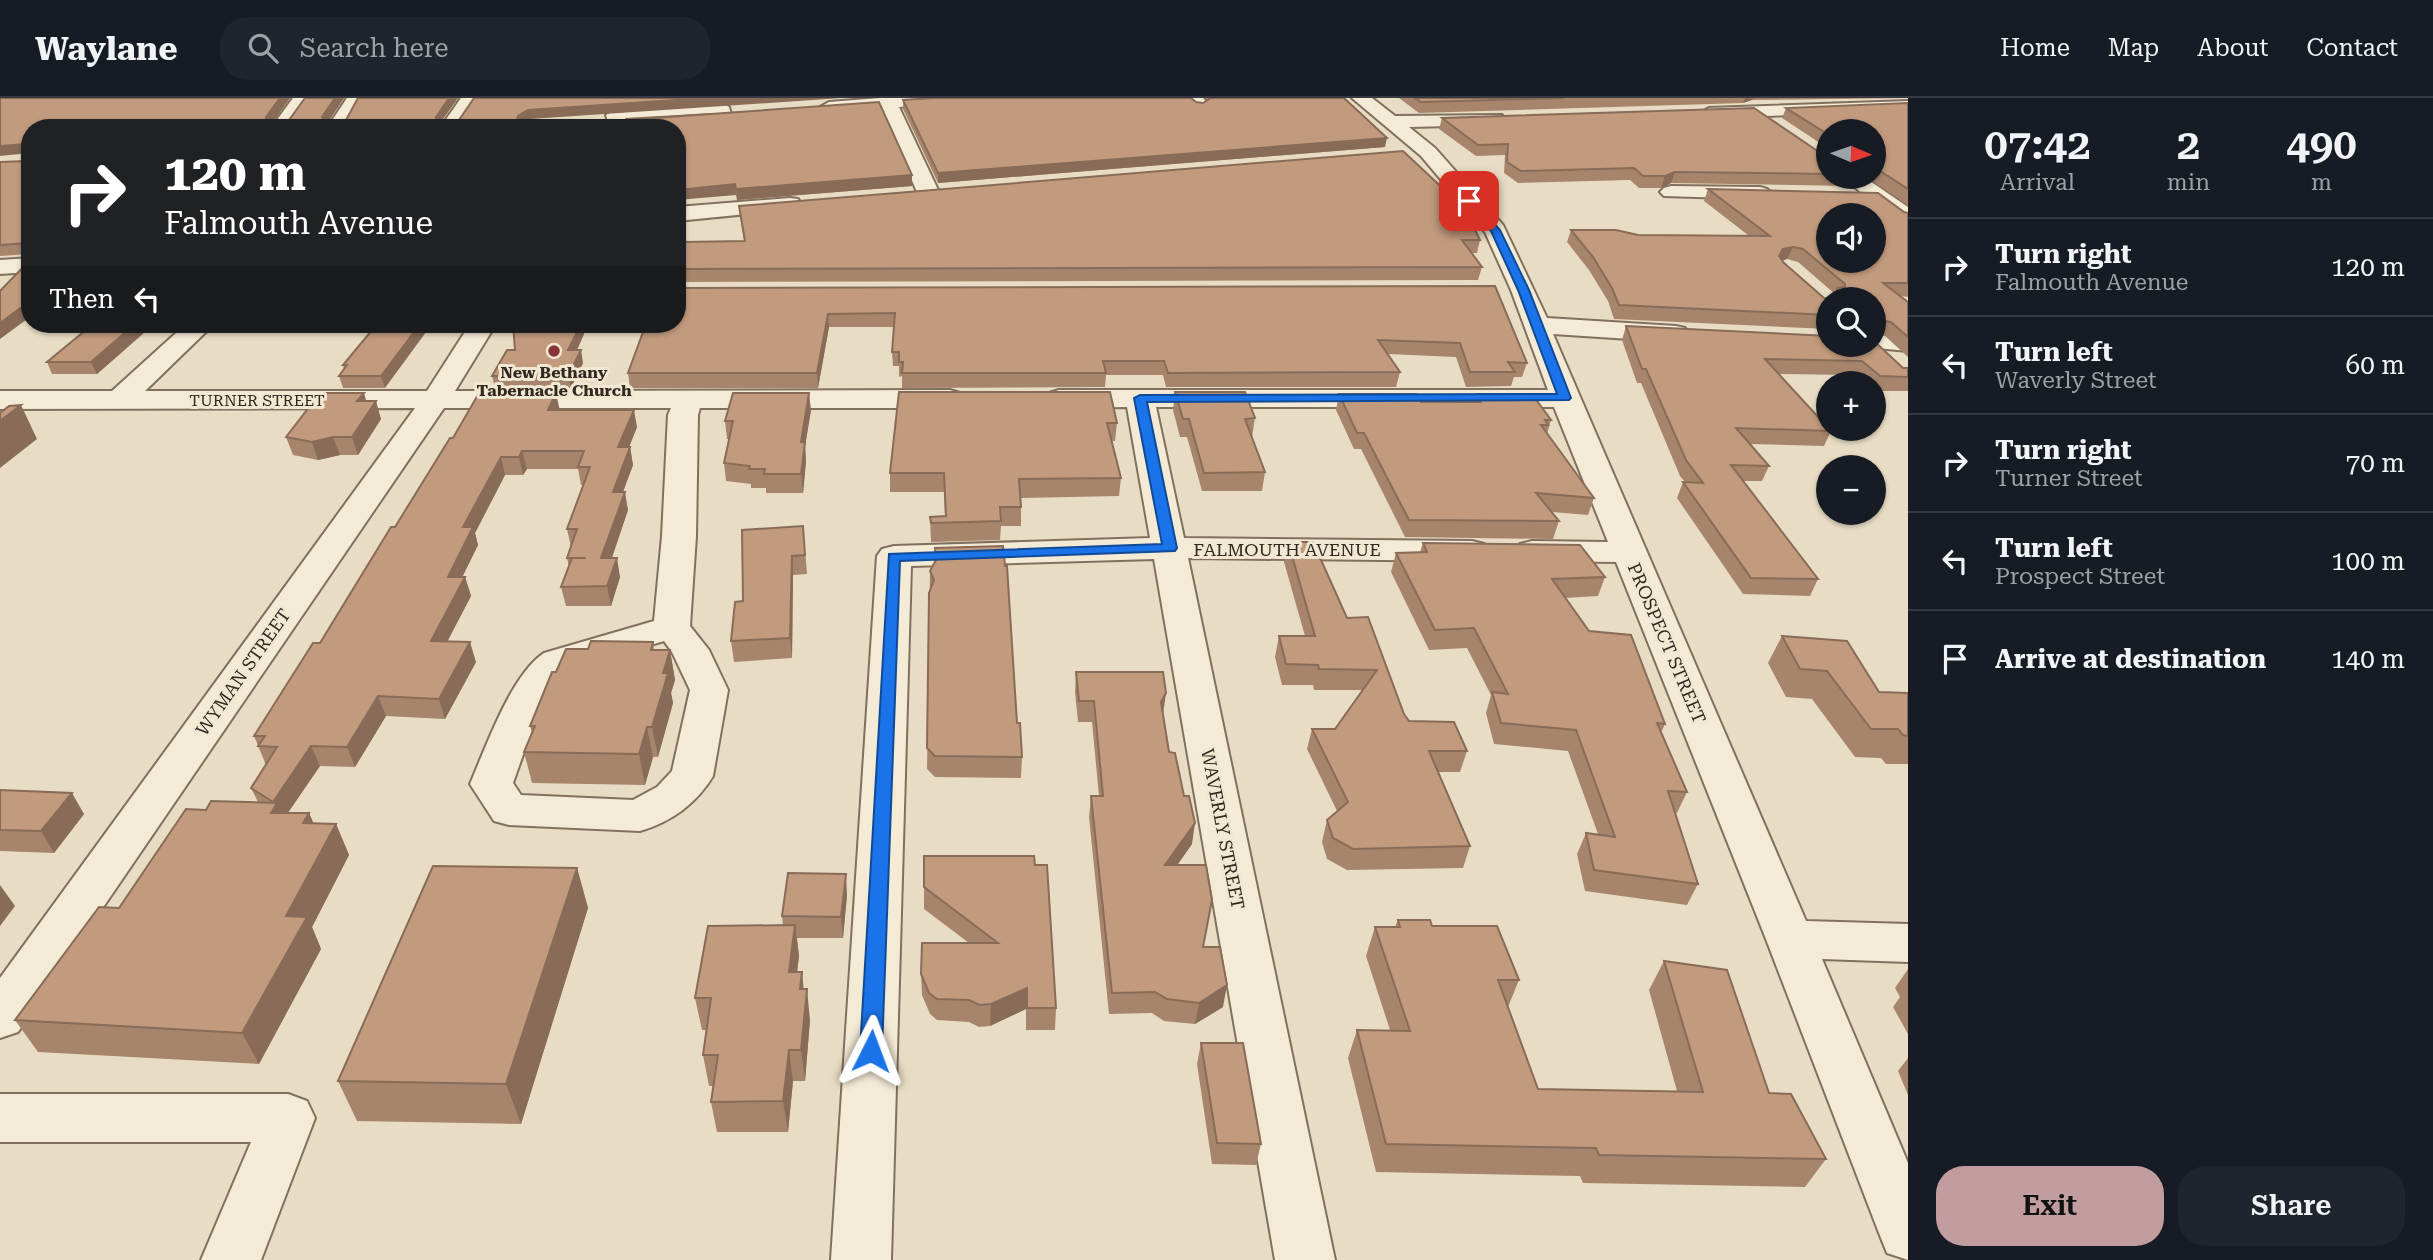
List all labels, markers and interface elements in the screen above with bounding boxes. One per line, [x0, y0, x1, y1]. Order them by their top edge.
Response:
search box [220, 17, 710, 80]
text: Waylane [35, 29, 178, 68]
icon: search [244, 29, 282, 67]
text: Search here [300, 33, 449, 63]
text: Home [2000, 34, 2070, 62]
text: Map [2108, 34, 2159, 62]
text: About [2197, 34, 2268, 62]
text: Contact [2306, 34, 2398, 62]
north arrow [1816, 119, 1886, 189]
map controls [1816, 119, 1886, 525]
text: 07:42 [1984, 120, 2091, 169]
text: 2 [2177, 120, 2200, 169]
text: 490 [2286, 120, 2357, 169]
text: 120 m [164, 145, 306, 202]
icon: right [49, 147, 140, 238]
text: Arrival [2000, 169, 2075, 196]
text: min [2167, 169, 2210, 196]
text: m [2311, 169, 2332, 196]
pin [1439, 171, 1499, 231]
icon: arrive [1450, 182, 1488, 220]
button: sound [1816, 203, 1886, 273]
text: Falmouth Avenue [164, 204, 433, 242]
text: Turn right [1995, 239, 2131, 269]
icon: right [1936, 248, 1974, 286]
text: 120 m [2331, 252, 2405, 282]
text: Falmouth Avenue [1995, 269, 2188, 296]
icon: left [128, 280, 166, 318]
text: Then [49, 284, 114, 314]
button: search [1816, 287, 1886, 357]
text: Turn left [1995, 337, 2113, 367]
marker: New Bethany Tabernacle Church [546, 343, 562, 359]
icon: left [1936, 346, 1974, 384]
text: 60 m [2346, 350, 2405, 380]
place label: New Bethany Tabernacle Church [476, 363, 632, 400]
text: Waverly Street [1995, 367, 2157, 394]
button: + [1816, 371, 1886, 441]
street label: TURNER STREET [189, 391, 325, 410]
text: Turn right [1995, 435, 2131, 465]
icon: right [1936, 444, 1974, 482]
text: 70 m [2346, 448, 2405, 478]
button: − [1816, 455, 1886, 525]
text: Turner Street [1995, 465, 2143, 492]
text: Turn left [1995, 533, 2113, 563]
street label: FALMOUTH AVENUE [1193, 539, 1381, 560]
icon: left [1936, 542, 1974, 580]
text: 100 m [2331, 546, 2405, 576]
street label: PROSPECT STREET [1624, 560, 1710, 726]
text: Prospect Street [1995, 563, 2165, 590]
street label: WYMAN STREET [191, 605, 295, 739]
icon: arrive [1936, 640, 1974, 678]
text: Arrive at destination [1995, 644, 2266, 674]
text: 140 m [2331, 644, 2405, 674]
street label: WAVERLY STREET [1197, 747, 1249, 911]
position arrow [834, 1014, 908, 1088]
button: Exit [1936, 1166, 2164, 1246]
button: Share [2178, 1166, 2405, 1246]

